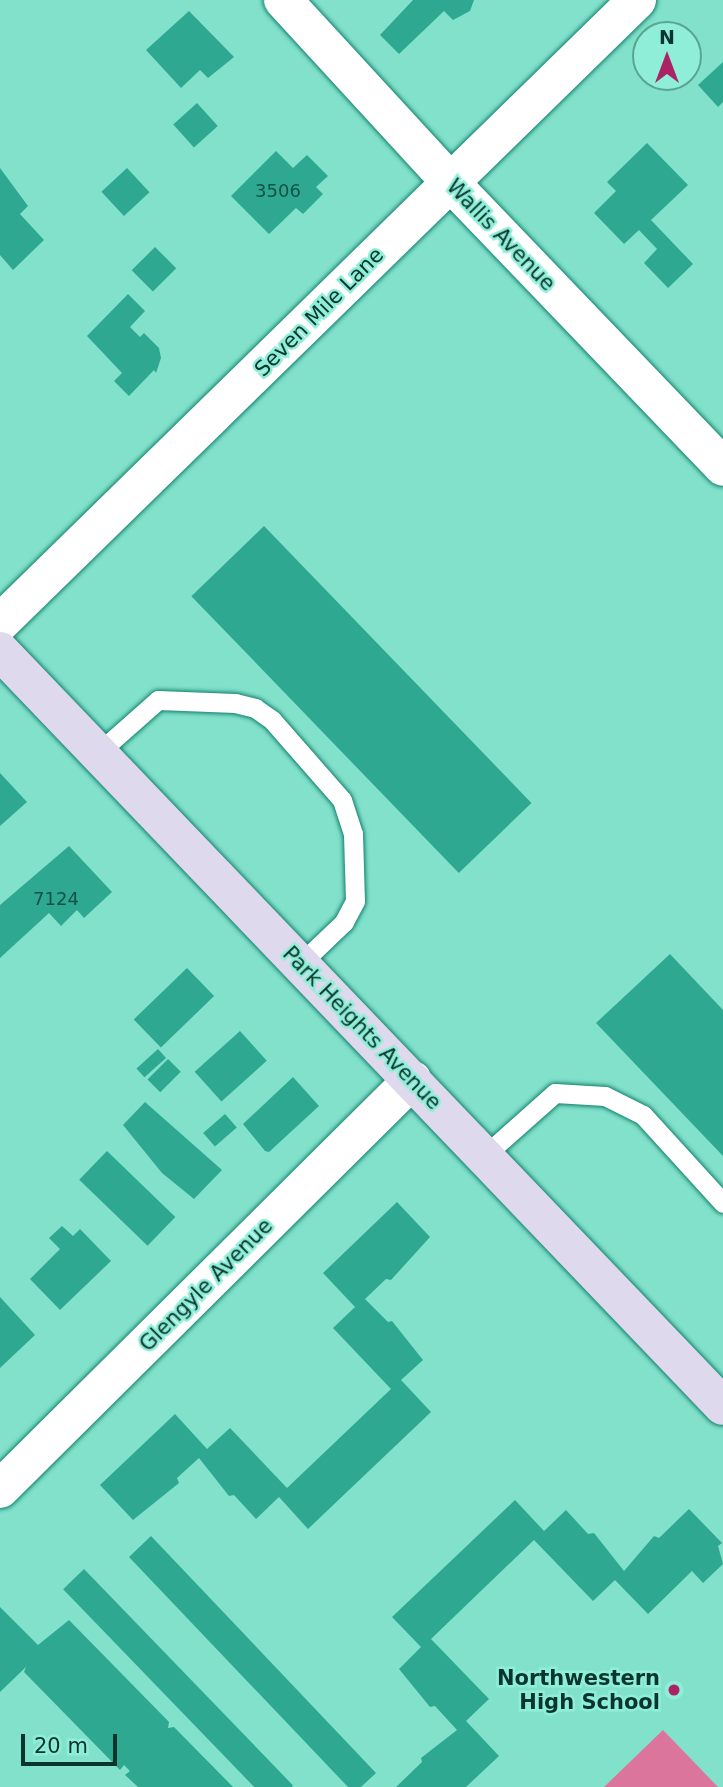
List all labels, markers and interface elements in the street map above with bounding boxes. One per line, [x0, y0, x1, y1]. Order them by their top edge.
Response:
north arrow [632, 21, 702, 91]
text: N [659, 26, 675, 48]
street label: Wallis Avenue [441, 174, 561, 296]
house number: 3506 [255, 180, 301, 202]
street label: Seven Mile Lane [249, 242, 389, 382]
house number: 7124 [33, 888, 79, 910]
street label: Park Heights Avenue [278, 941, 446, 1115]
street label: Glengyle Avenue [134, 1213, 278, 1357]
place label: Northwestern High School [497, 1665, 660, 1715]
marker: Northwestern High School [666, 1682, 682, 1698]
scale bar [24, 1720, 121, 1764]
text: 20 m [34, 1734, 88, 1758]

